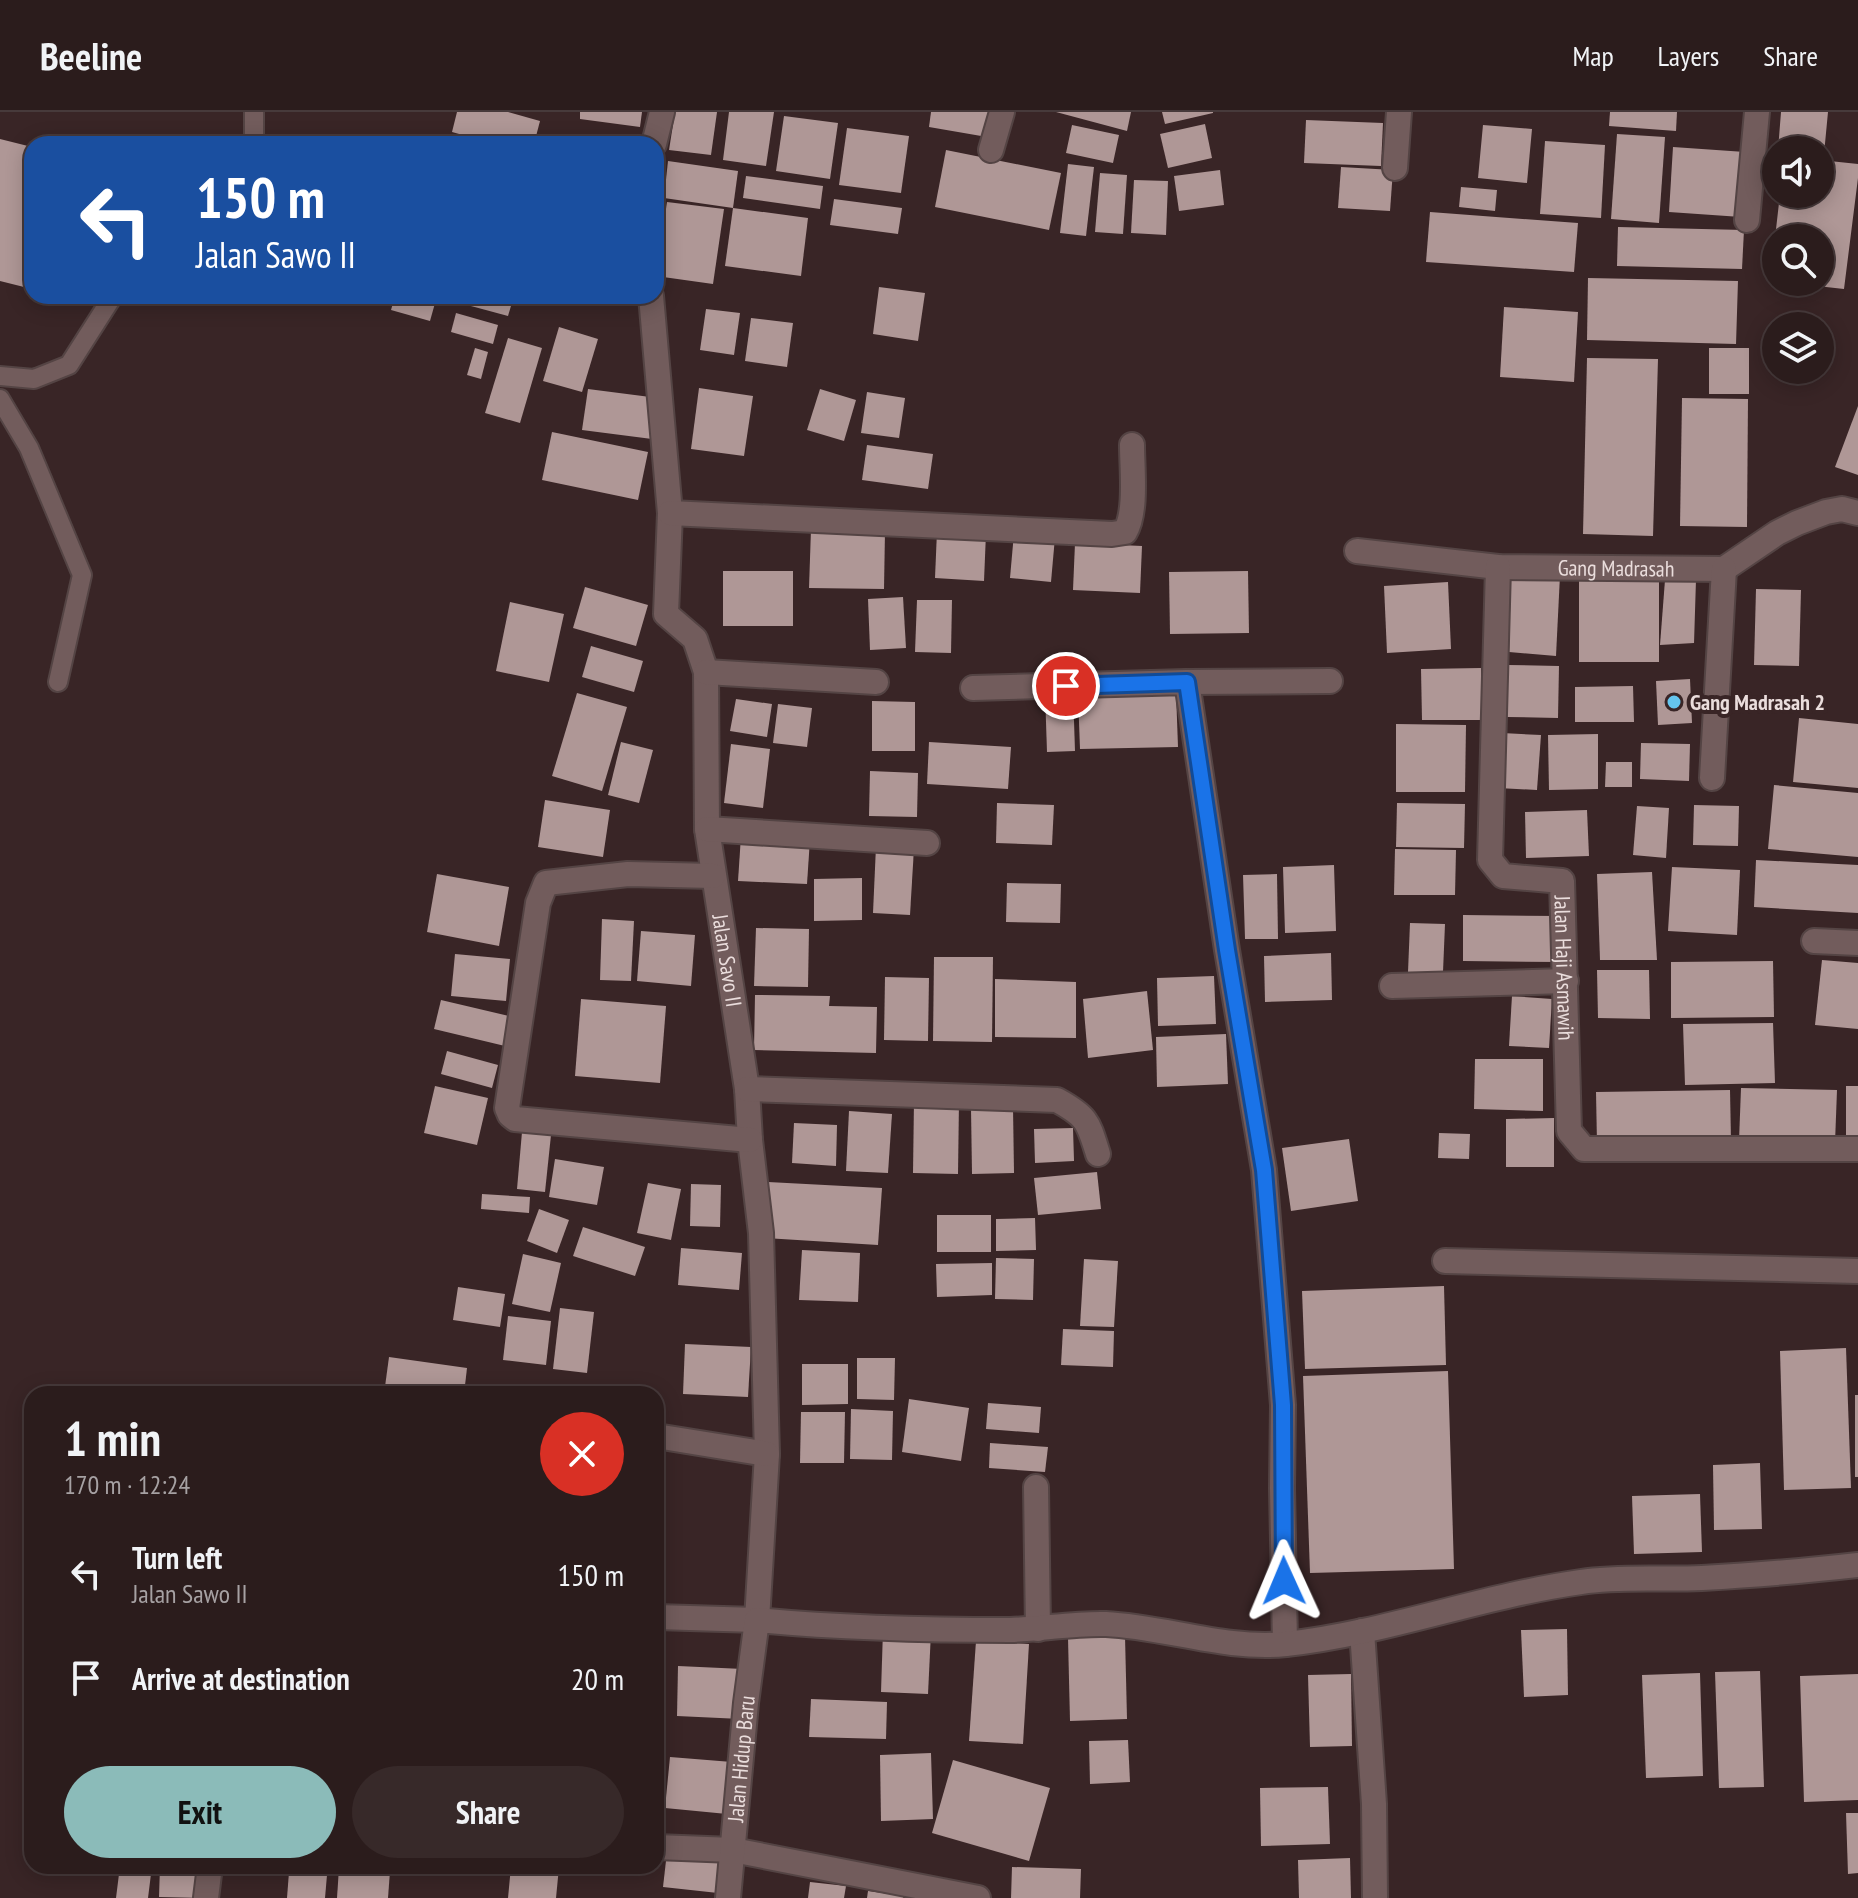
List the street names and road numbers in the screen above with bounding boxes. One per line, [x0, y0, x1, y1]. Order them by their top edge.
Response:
street label: Gang Madrasah [1558, 554, 1675, 583]
street label: Jalan Haji Asmawih [1548, 894, 1580, 1041]
street label: Jalan Savo II [706, 911, 748, 1009]
street label: Jalan Hidup Baru [721, 1693, 761, 1824]

